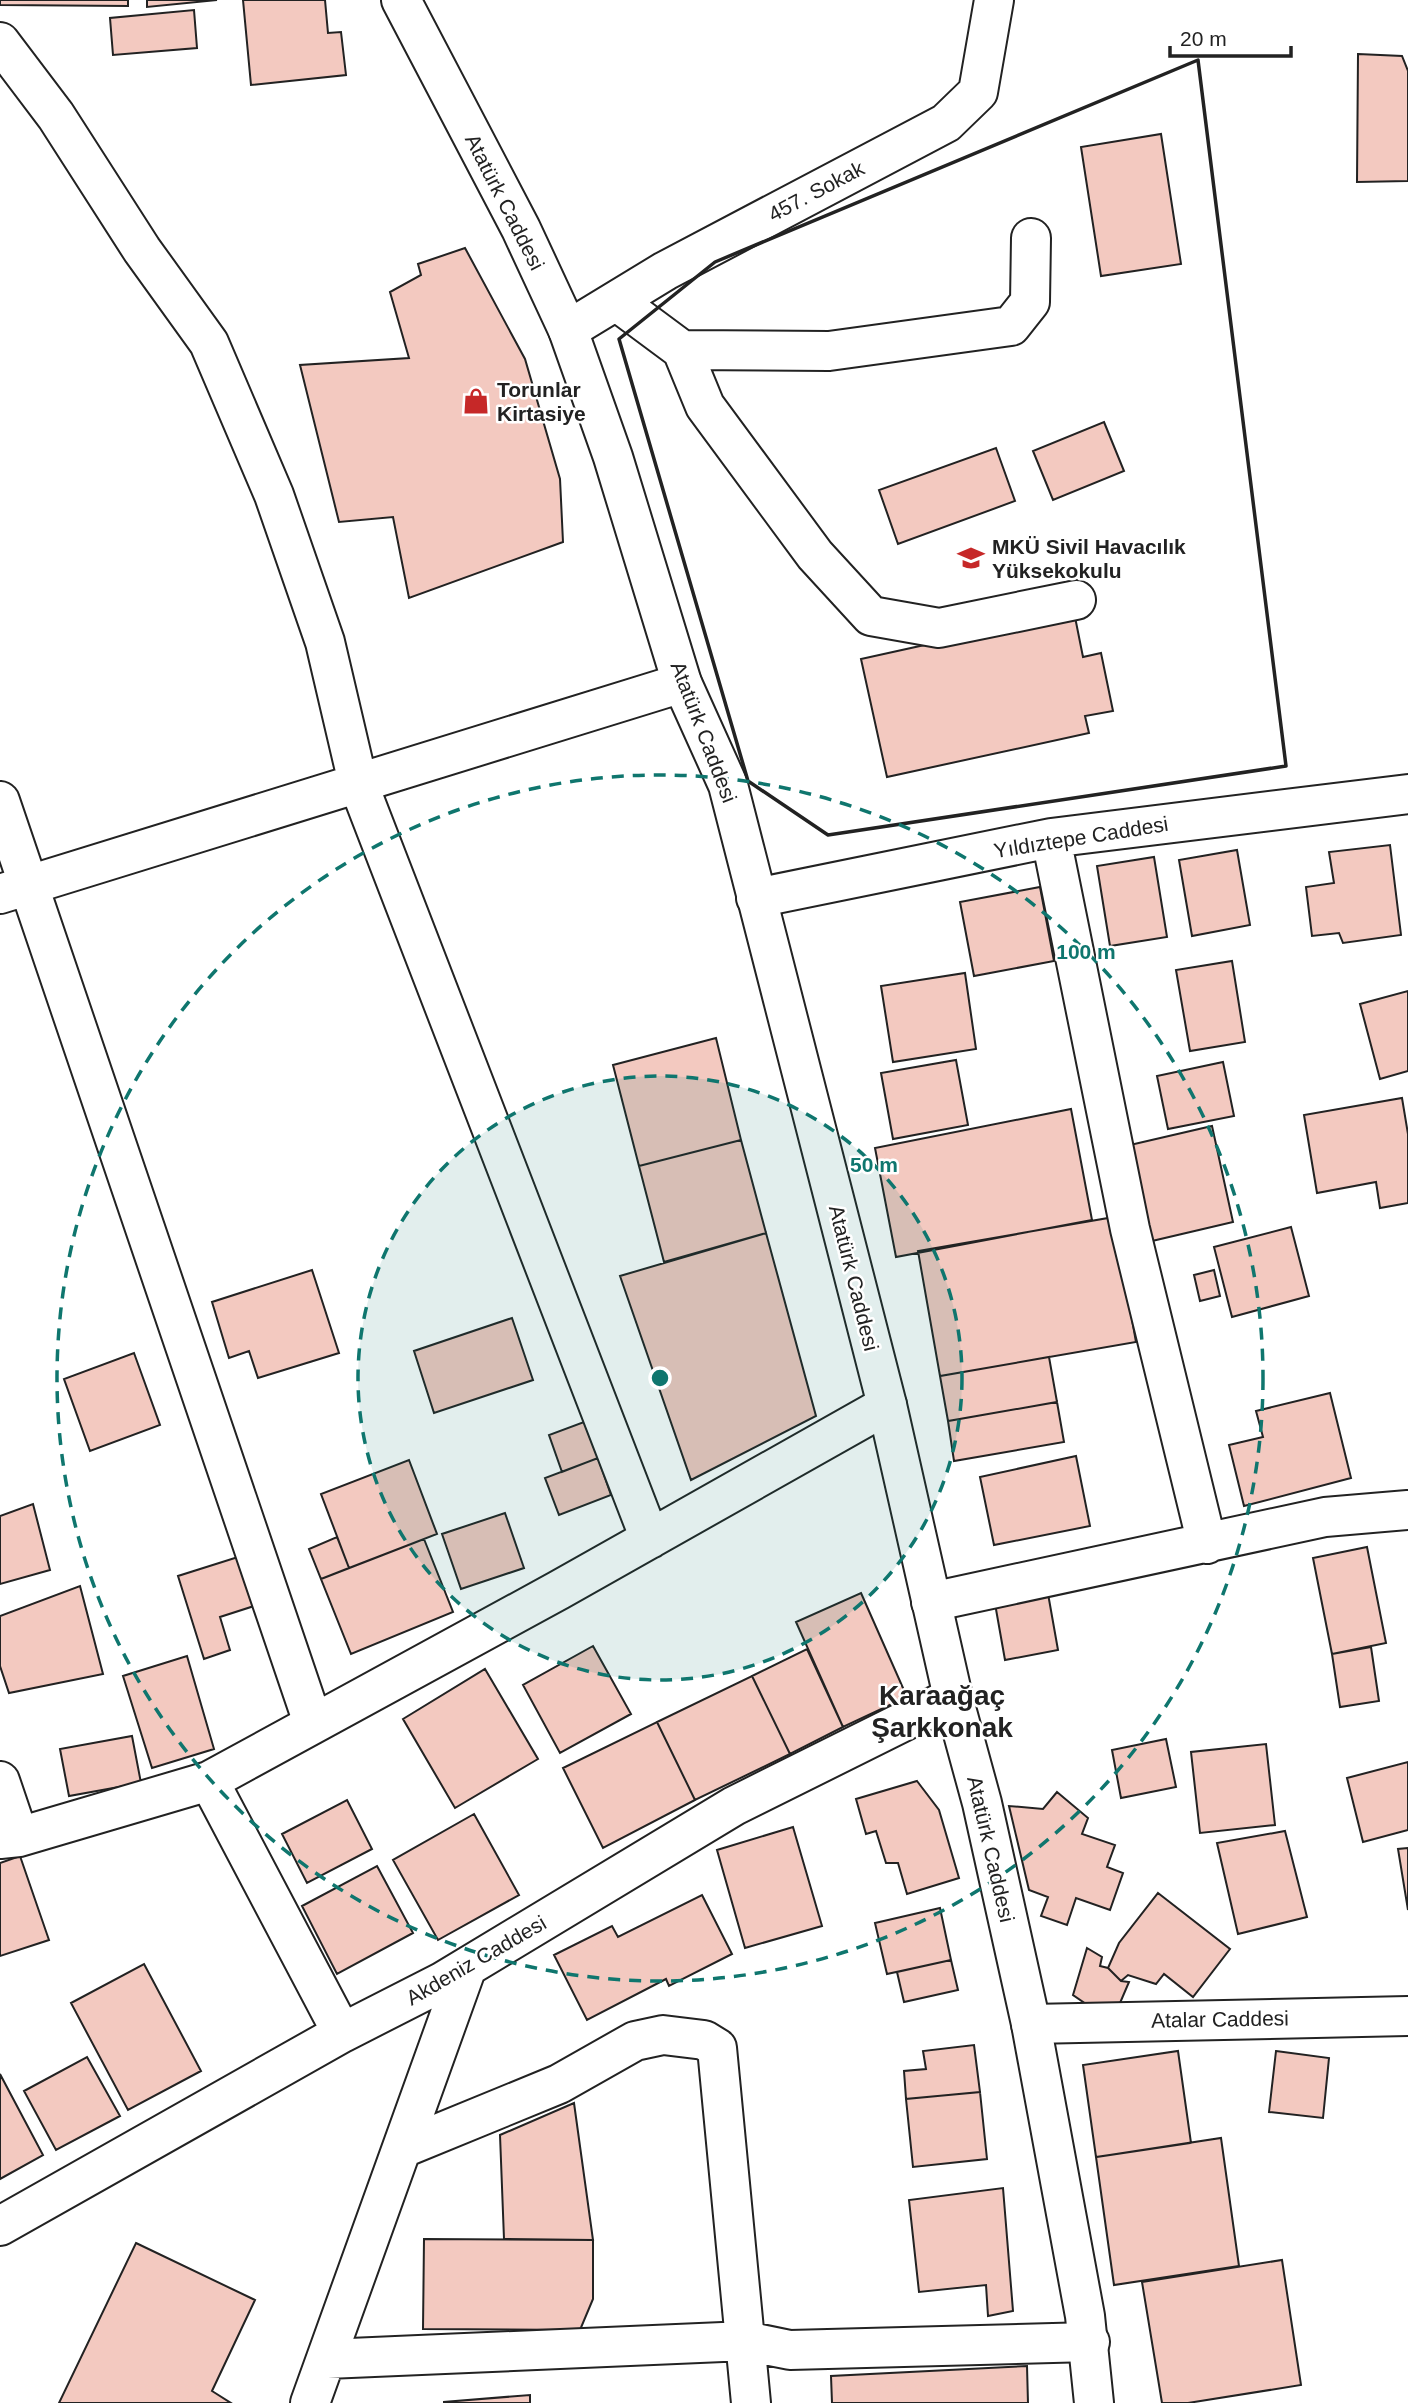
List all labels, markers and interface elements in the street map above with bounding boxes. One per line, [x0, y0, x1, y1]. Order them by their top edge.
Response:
scale bar [1170, 14, 1291, 58]
text: 20 m [1180, 27, 1227, 50]
street label: Atatürk Caddesi [461, 130, 549, 274]
street label: 457. Sokak [764, 156, 868, 226]
place label: Torunlar Kirtasiye [497, 378, 586, 425]
shop icon: Torunlar Kirtasiye [461, 386, 491, 416]
place label: MKÜ Sivil Havacılık Yüksekokulu [992, 535, 1186, 582]
school or university icon: MKÜ Sivil Havacılık Yüksekokulu [956, 543, 986, 573]
street label: Atatürk Caddesi [666, 658, 742, 806]
street label: Yıldıztepe Caddesi [992, 812, 1170, 862]
text: 100 m [1056, 940, 1116, 963]
text: 50 m [850, 1153, 898, 1176]
street label: Atatürk Caddesi [825, 1203, 883, 1353]
centre of rings [648, 1366, 672, 1390]
district label: Karaağaç Şarkkonak [871, 1680, 1013, 1743]
street label: Atatürk Caddesi [963, 1774, 1019, 1924]
street label: Akdeniz Caddesi [402, 1911, 550, 2009]
street label: Atalar Caddesi [1151, 2006, 1289, 2032]

